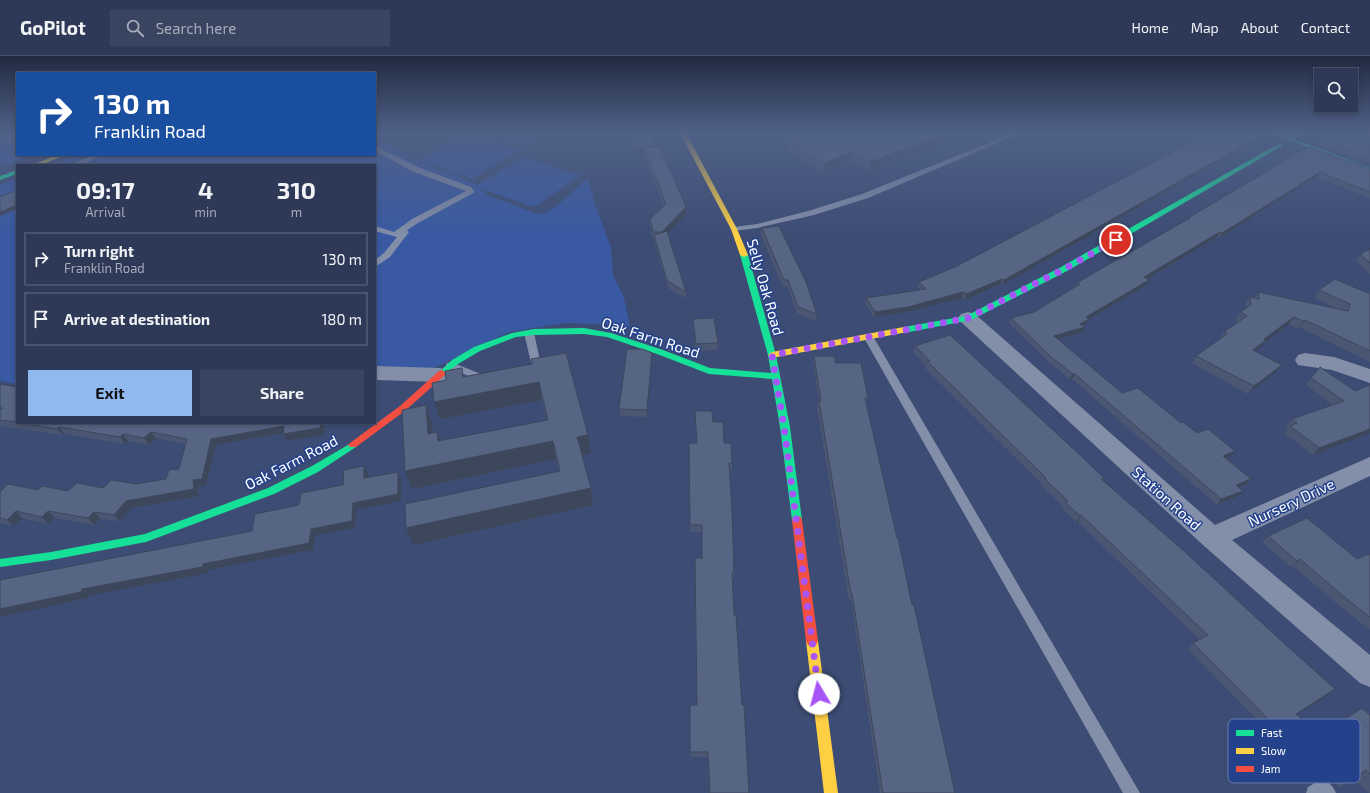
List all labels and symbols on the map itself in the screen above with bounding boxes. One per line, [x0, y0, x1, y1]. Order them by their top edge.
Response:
pin [1099, 223, 1133, 257]
street label: Selly Oak Road [744, 237, 788, 337]
street label: Oak Farm Road [600, 313, 702, 361]
street label: Oak Farm Road [241, 431, 341, 493]
street label: Station Road [1129, 462, 1205, 534]
street label: Nursery Drive [1245, 474, 1337, 530]
position arrow [798, 673, 840, 715]
legend [1228, 719, 1360, 783]
text: Fast [1261, 726, 1283, 739]
text: Slow [1261, 744, 1286, 757]
text: Jam [1261, 762, 1280, 775]

